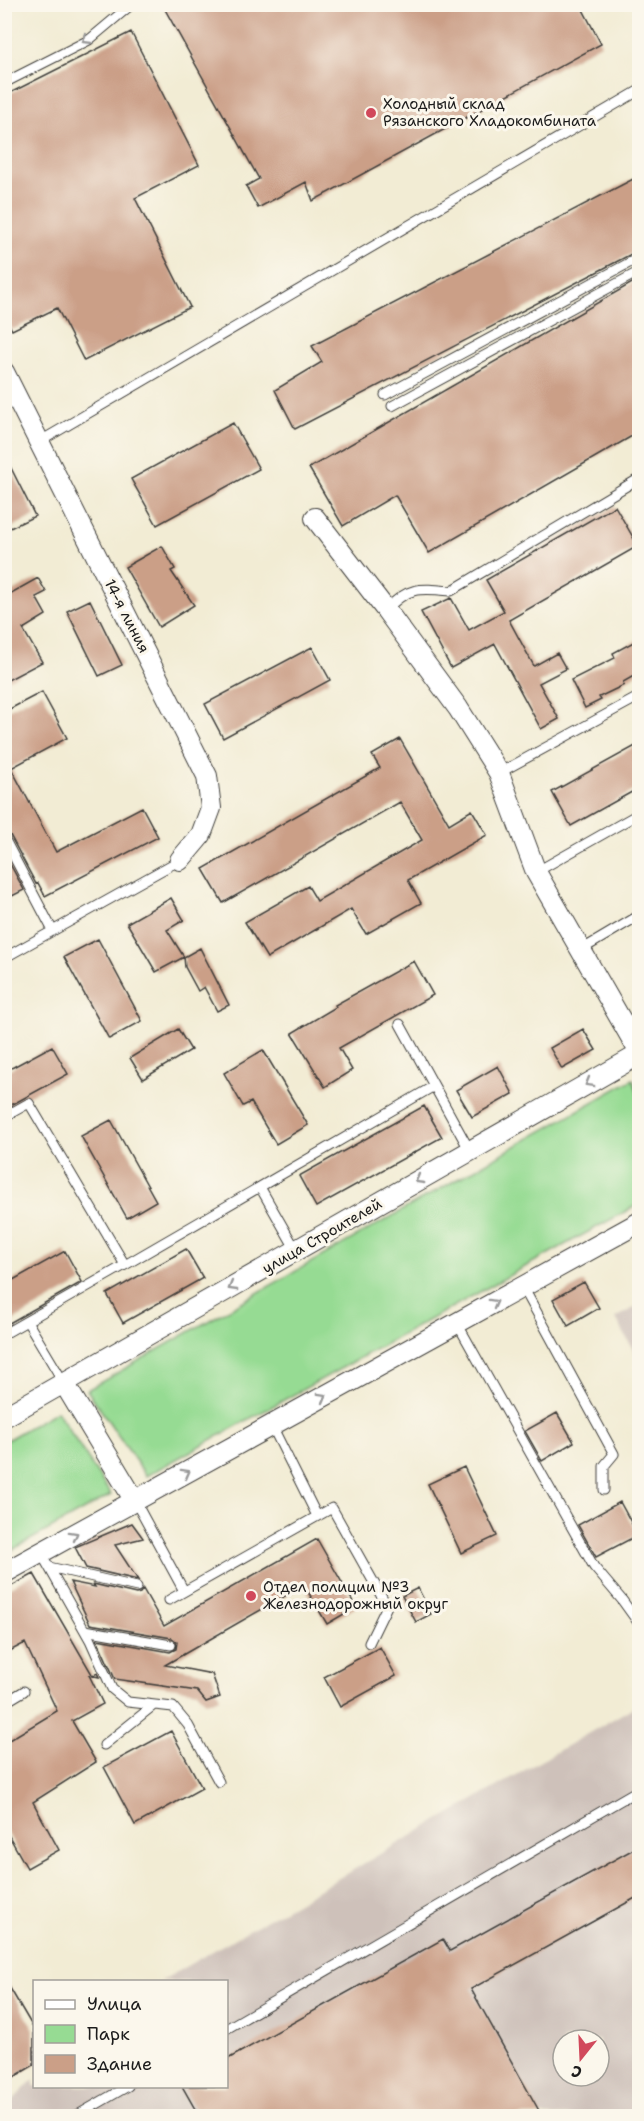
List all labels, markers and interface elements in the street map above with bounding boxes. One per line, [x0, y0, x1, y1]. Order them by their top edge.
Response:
one-way arrow [82, 33, 92, 45]
place label: Холодный склад Рязанского Хладокомбината [383, 94, 597, 131]
marker: Холодный склад Рязанского Хладокомбината [364, 106, 378, 120]
street label: 14-я линия [100, 576, 154, 656]
one-way arrow [585, 1076, 595, 1088]
one-way arrow [415, 1173, 426, 1184]
street label: улица Строителей [259, 1194, 386, 1278]
one-way arrow [228, 1280, 238, 1291]
one-way arrow [487, 1299, 498, 1310]
one-way arrow [317, 1393, 327, 1404]
one-way arrow [180, 1469, 191, 1480]
one-way arrow [68, 1531, 78, 1542]
place label: Отдел полиции №3 Железнодорожный округ [263, 1577, 448, 1614]
marker: Отдел полиции №3 Железнодорожный округ [244, 1589, 258, 1603]
legend [33, 1980, 228, 2088]
text: Улица [87, 1992, 141, 2016]
text: Парк [87, 2022, 130, 2046]
north arrow [551, 2028, 611, 2088]
text: Здание [87, 2052, 152, 2076]
text: С [568, 2060, 584, 2083]

